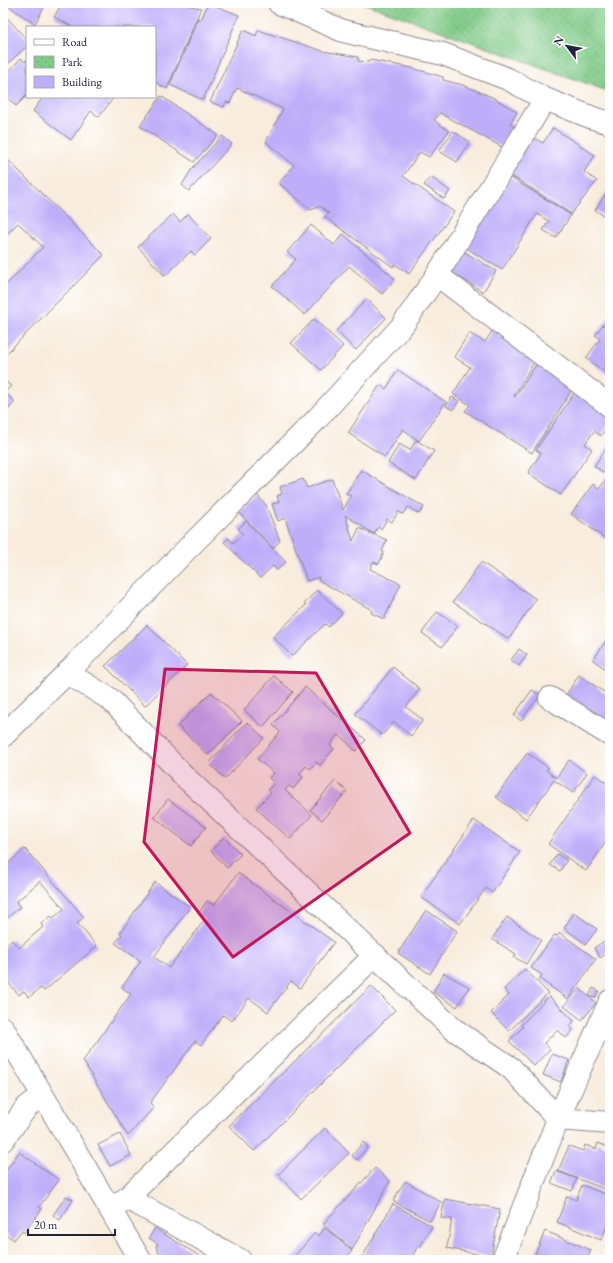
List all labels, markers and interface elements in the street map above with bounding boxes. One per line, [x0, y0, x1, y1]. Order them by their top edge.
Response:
legend [26, 26, 156, 98]
north arrow [547, 26, 587, 66]
text: N [550, 33, 567, 48]
text: Road [62, 34, 88, 50]
text: Park [62, 54, 83, 70]
text: Building [62, 74, 103, 90]
scale bar [28, 1211, 115, 1237]
text: 20 m [34, 1217, 58, 1233]

